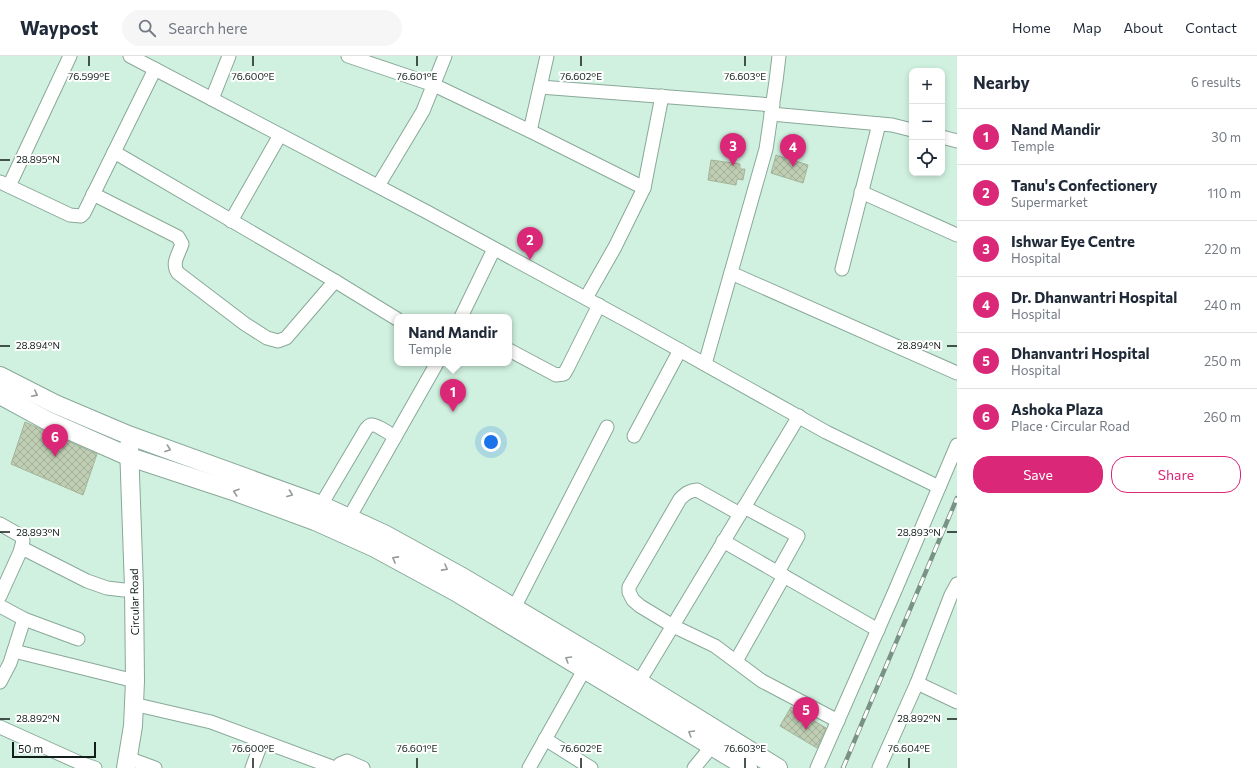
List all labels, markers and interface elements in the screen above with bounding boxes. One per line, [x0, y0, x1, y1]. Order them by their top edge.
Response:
search box [122, 10, 402, 46]
text: Waypost [20, 16, 98, 39]
icon: search [136, 17, 158, 39]
text: Search here [168, 19, 248, 37]
text: Home [1012, 19, 1051, 36]
text: Map [1073, 19, 1101, 36]
text: About [1123, 19, 1163, 36]
text: Contact [1185, 19, 1237, 36]
map controls [909, 68, 945, 176]
button: + [909, 68, 945, 104]
text: 76.599°E [68, 70, 110, 82]
text: 76.600°E [231, 70, 275, 82]
text: 76.601°E [397, 70, 438, 82]
text: 76.602°E [560, 70, 602, 82]
text: 76.603°E [724, 70, 766, 82]
text: Nearby [973, 72, 1030, 93]
text: 6 results [1191, 74, 1241, 90]
button: − [909, 104, 945, 140]
text: Nand Mandir [1011, 120, 1101, 138]
text: 1 [983, 129, 989, 145]
text: 30 m [1211, 129, 1241, 145]
pin: 3 [720, 133, 746, 166]
pin: 4 [780, 134, 806, 167]
text: Temple [1011, 138, 1054, 154]
button: locate [909, 140, 945, 176]
text: 28.895°N [16, 153, 60, 165]
text: Tanu's Confectionery [1011, 176, 1157, 194]
text: 2 [982, 185, 990, 201]
text: 110 m [1208, 185, 1241, 201]
text: Supermarket [1011, 194, 1088, 210]
pin: 2 [517, 227, 543, 260]
text: Ishwar Eye Centre [1011, 232, 1135, 250]
text: 3 [982, 241, 990, 257]
text: 220 m [1204, 241, 1241, 257]
text: Hospital [1011, 250, 1061, 266]
text: Dr. Dhanwantri Hospital [1011, 288, 1177, 306]
text: 4 [982, 297, 990, 313]
text: 240 m [1204, 297, 1241, 313]
text: Hospital [1011, 306, 1061, 322]
popup [394, 314, 512, 366]
text: Nand Mandir [408, 323, 498, 341]
text: 28.894°N [16, 339, 60, 351]
text: 28.894°N [897, 339, 941, 351]
text: Temple [408, 341, 452, 357]
text: Dhanvantri Hospital [1011, 344, 1150, 362]
text: 5 [982, 353, 990, 369]
text: 250 m [1204, 353, 1241, 369]
text: Hospital [1011, 362, 1061, 378]
pin: 1 [440, 379, 466, 412]
one-way arrow [30, 389, 38, 397]
text: Ashoka Plaza [1011, 400, 1103, 418]
text: 6 [982, 409, 990, 425]
text: 260 m [1204, 409, 1241, 425]
text: Place · Circular Road [1011, 418, 1130, 434]
pin: 6 [42, 424, 68, 457]
your location [481, 432, 501, 452]
one-way arrow [164, 444, 171, 452]
button: Save [973, 456, 1103, 493]
button: Share [1111, 456, 1241, 493]
one-way arrow [233, 488, 240, 497]
one-way arrow [286, 489, 293, 497]
text: 28.893°N [16, 526, 60, 538]
text: 28.893°N [897, 526, 941, 538]
one-way arrow [392, 556, 399, 563]
one-way arrow [440, 563, 448, 570]
street label: Circular Road [127, 568, 141, 636]
one-way arrow [565, 656, 572, 664]
pin: 5 [793, 697, 819, 730]
text: 28.892°N [16, 712, 60, 724]
text: 28.892°N [897, 712, 941, 724]
one-way arrow [688, 731, 695, 738]
scale bar [12, 740, 96, 759]
text: 50 m [18, 742, 43, 755]
text: 76.600°E [231, 742, 275, 754]
text: 76.601°E [397, 742, 438, 754]
text: 76.602°E [560, 742, 602, 754]
text: 76.603°E [724, 742, 766, 754]
text: 76.604°E [888, 742, 930, 754]

